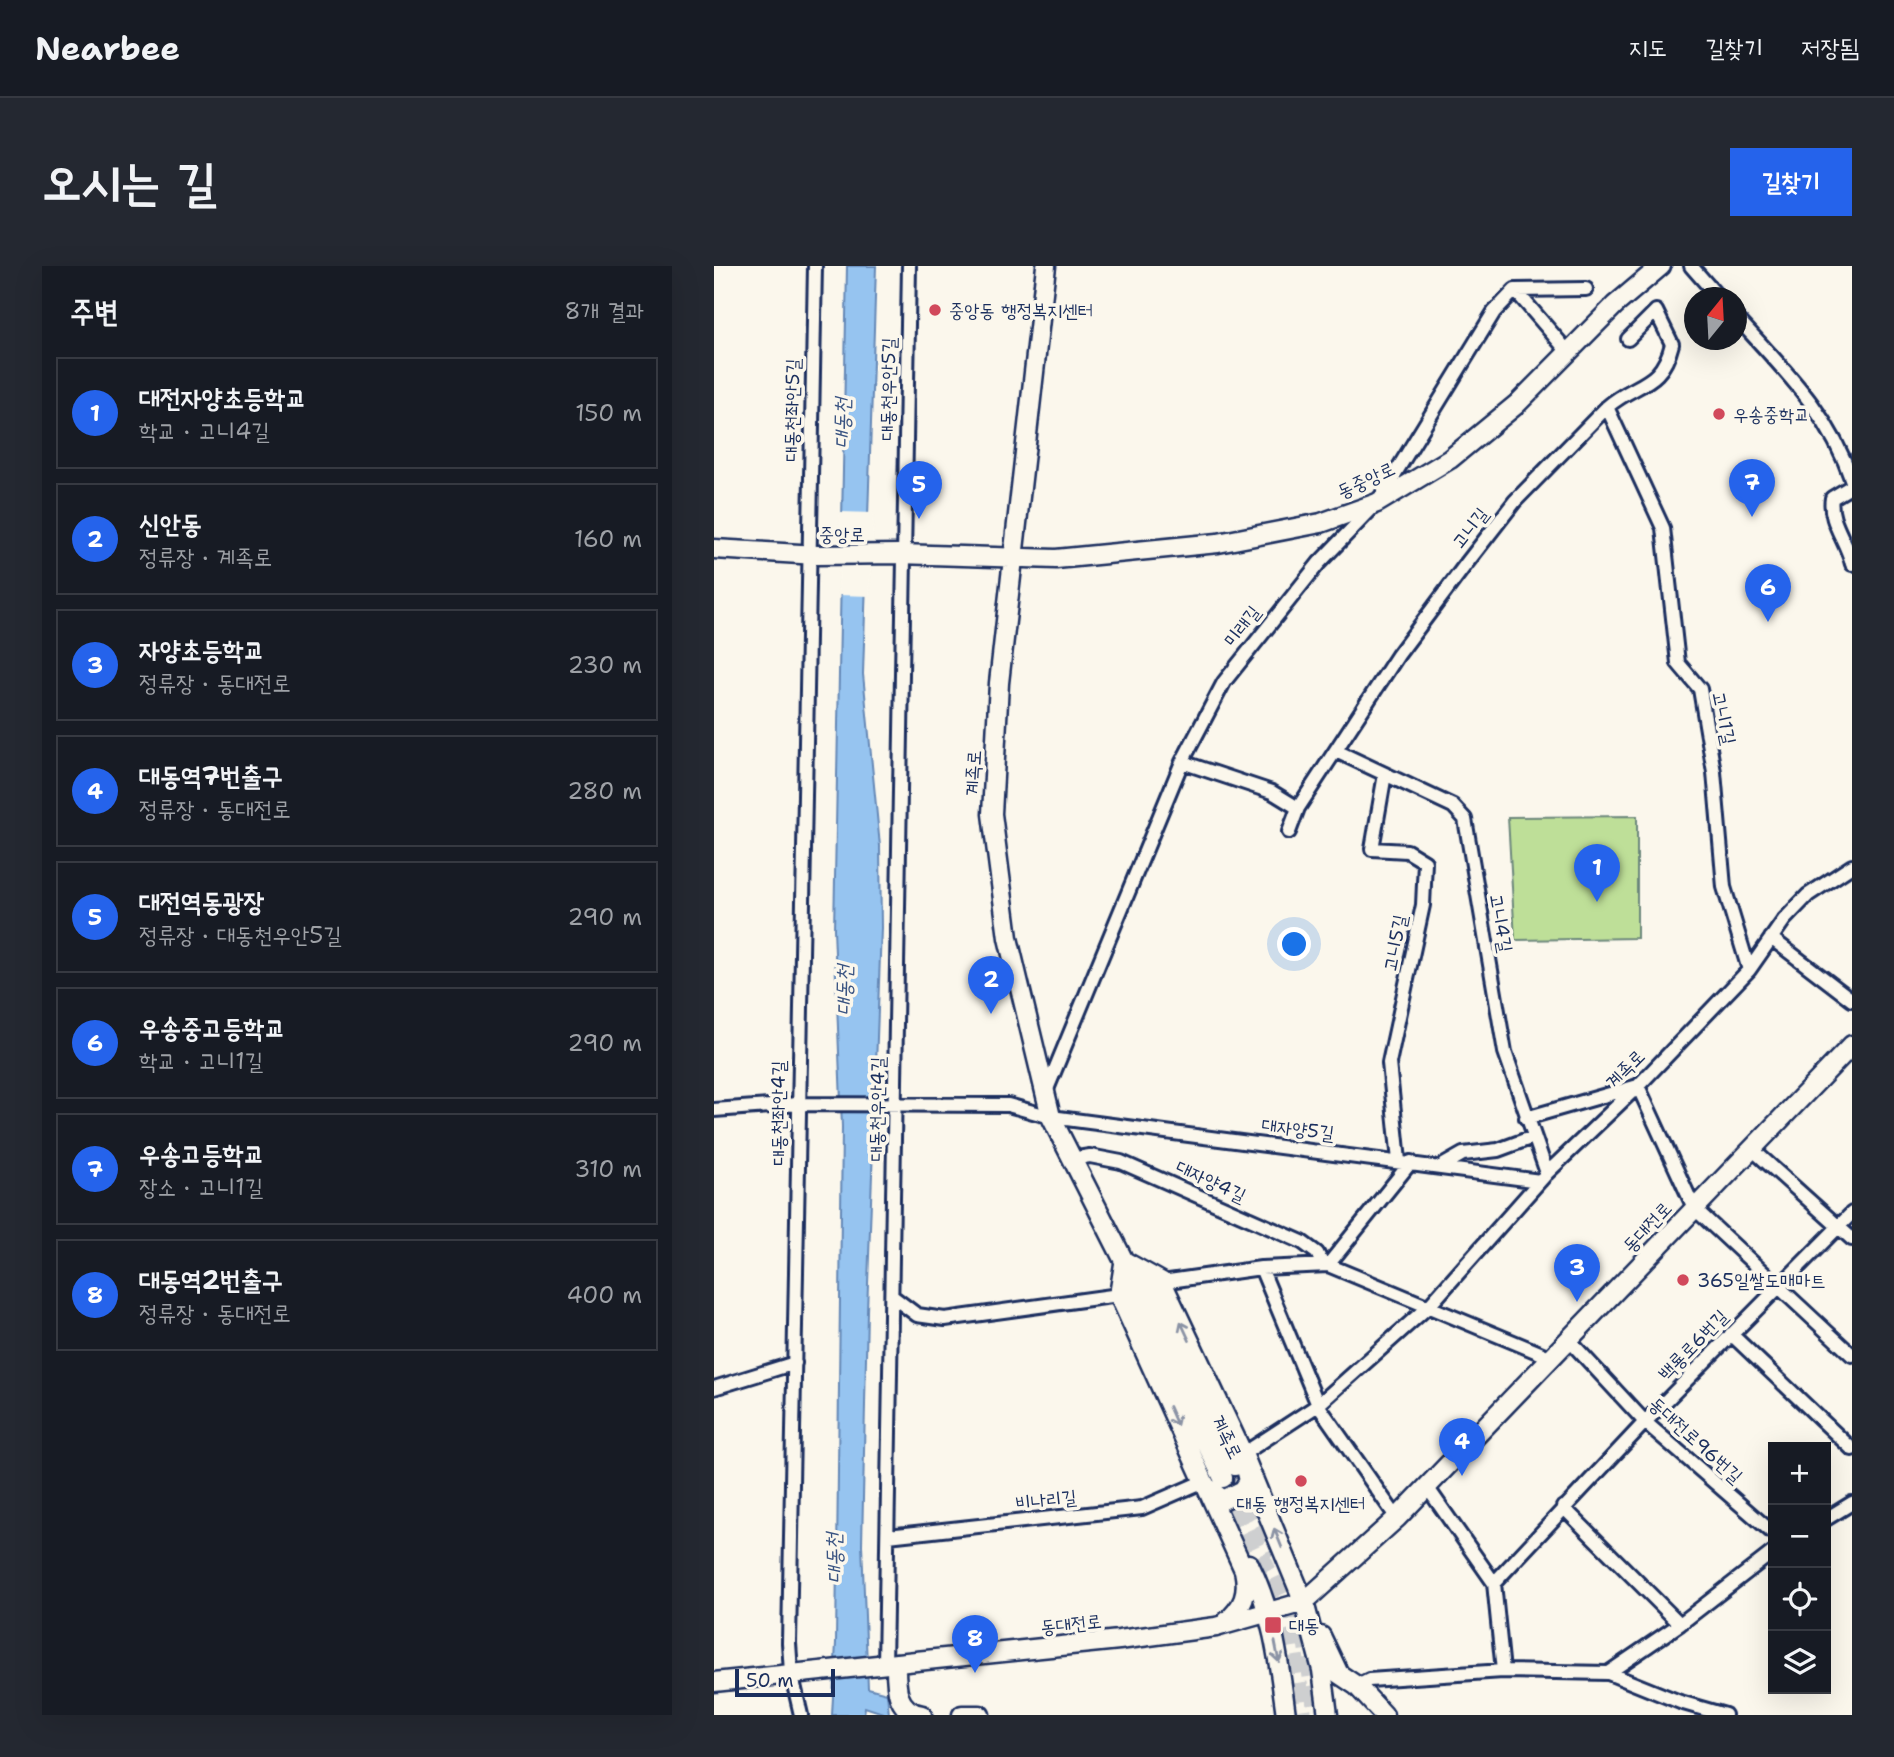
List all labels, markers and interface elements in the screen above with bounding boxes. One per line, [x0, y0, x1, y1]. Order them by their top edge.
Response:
text: Nearbee [35, 26, 180, 71]
text: 지도 [1629, 32, 1667, 64]
text: 길찾기 [1705, 32, 1763, 64]
text: 저장됨 [1801, 32, 1859, 64]
button: 길찾기 [1730, 148, 1852, 216]
text: 오시는 길 [42, 149, 217, 215]
north arrow [1684, 287, 1747, 350]
text: 주변 [70, 291, 118, 332]
text: 8개 결과 [565, 296, 644, 326]
place label: 중앙동 행정복지센터 [949, 298, 1093, 323]
marker: 중앙동 행정복지센터 [927, 302, 943, 318]
street label: 대동천우안5길 [875, 337, 901, 441]
street label: 대동천좌안5길 [779, 358, 805, 462]
text: 대전자양초등학교 [139, 380, 306, 415]
water label: 대동천 [828, 395, 856, 449]
text: 1 [90, 398, 100, 428]
text: 150 m [575, 398, 642, 428]
place label: 우송중학교 [1733, 402, 1809, 427]
marker: 우송중학교 [1711, 406, 1727, 422]
text: 학교 · 고니4길 [139, 416, 270, 446]
street label: 동중앙로 [1333, 456, 1399, 504]
pin: 7 [1729, 459, 1775, 517]
pin: 5 [896, 461, 942, 519]
street label: 고니길 [1446, 502, 1494, 554]
text: 신안동 [139, 506, 202, 541]
street label: 중앙로 [819, 522, 865, 547]
text: 2 [87, 524, 103, 554]
text: 160 m [574, 524, 642, 554]
text: 정류장 · 계족로 [139, 542, 272, 572]
pin: 6 [1745, 564, 1791, 622]
street label: 미래길 [1218, 600, 1266, 652]
text: 자양초등학교 [139, 632, 265, 667]
text: 3 [87, 650, 103, 680]
text: 230 m [568, 650, 642, 680]
text: 정류장 · 동대전로 [139, 668, 291, 698]
street label: 고니1길 [1706, 689, 1742, 747]
street label: 계족로 [959, 749, 987, 797]
text: 대동역7번출구 [139, 758, 283, 793]
text: 4 [87, 776, 103, 806]
text: 280 m [567, 776, 642, 806]
text: 정류장 · 동대전로 [139, 794, 291, 824]
pin: 1 [1574, 844, 1620, 902]
text: 대전역동광장 [139, 884, 265, 919]
street label: 고니4길 [1484, 892, 1518, 954]
text: 5 [88, 902, 102, 932]
text: 290 m [568, 902, 642, 932]
street label: 고니5길 [1377, 912, 1413, 974]
text: 정류장 · 대동천우안5길 [139, 920, 342, 950]
your location [1277, 927, 1311, 961]
pin: 2 [968, 956, 1014, 1014]
water label: 대동천 [830, 962, 858, 1016]
text: 우송중고등학교 [139, 1010, 285, 1045]
text: 6 [87, 1028, 103, 1058]
text: 290 m [568, 1028, 642, 1058]
street label: 계족로 [1600, 1044, 1650, 1094]
text: 학교 · 고니1길 [139, 1046, 263, 1076]
street label: 대동천우안4길 [864, 1056, 890, 1162]
street label: 대동천좌안4길 [766, 1060, 791, 1166]
street label: 대자양5길 [1260, 1112, 1336, 1146]
text: 우송고등학교 [139, 1136, 265, 1171]
text: 7 [87, 1154, 103, 1184]
text: 310 m [574, 1154, 642, 1184]
street label: 대자양4길 [1172, 1154, 1250, 1208]
text: 장소 · 고니1길 [139, 1172, 263, 1202]
street label: 동대전로 [1617, 1196, 1677, 1258]
pin: 3 [1554, 1244, 1600, 1302]
text: 대동역2번출구 [139, 1262, 283, 1297]
place label: 365일쌀도매마트 [1697, 1268, 1826, 1293]
marker: 365일쌀도매마트 [1675, 1272, 1691, 1288]
text: 8 [87, 1280, 103, 1310]
text: 400 m [566, 1280, 642, 1310]
text: 정류장 · 동대전로 [139, 1298, 291, 1328]
street label: 백룡로6번길 [1653, 1304, 1733, 1386]
one-way arrow [1178, 1321, 1191, 1342]
street label: 동대전로96번길 [1644, 1391, 1748, 1489]
one-way arrow [1167, 1405, 1180, 1426]
street label: 계족로 [1206, 1411, 1248, 1463]
pin: 4 [1439, 1418, 1485, 1476]
map controls [1768, 1442, 1831, 1694]
button: + [1768, 1442, 1831, 1505]
marker: 대동 행정복지센터 [1293, 1473, 1309, 1489]
street label: 비나리길 [1014, 1484, 1078, 1516]
place label: 대동 행정복지센터 [1237, 1491, 1365, 1516]
button: − [1768, 1505, 1831, 1568]
one-way arrow [1271, 1528, 1284, 1550]
water label: 대동천 [820, 1530, 848, 1584]
button: locate [1768, 1568, 1831, 1631]
street label: 동대전로 [1039, 1608, 1103, 1640]
place label: 대동 [1289, 1613, 1320, 1638]
pin: 8 [952, 1615, 998, 1673]
marker: 대동 [1263, 1615, 1283, 1635]
button: layers [1768, 1631, 1831, 1694]
one-way arrow [1271, 1640, 1284, 1663]
scale bar [735, 1666, 835, 1698]
text: 50 m [746, 1668, 794, 1693]

